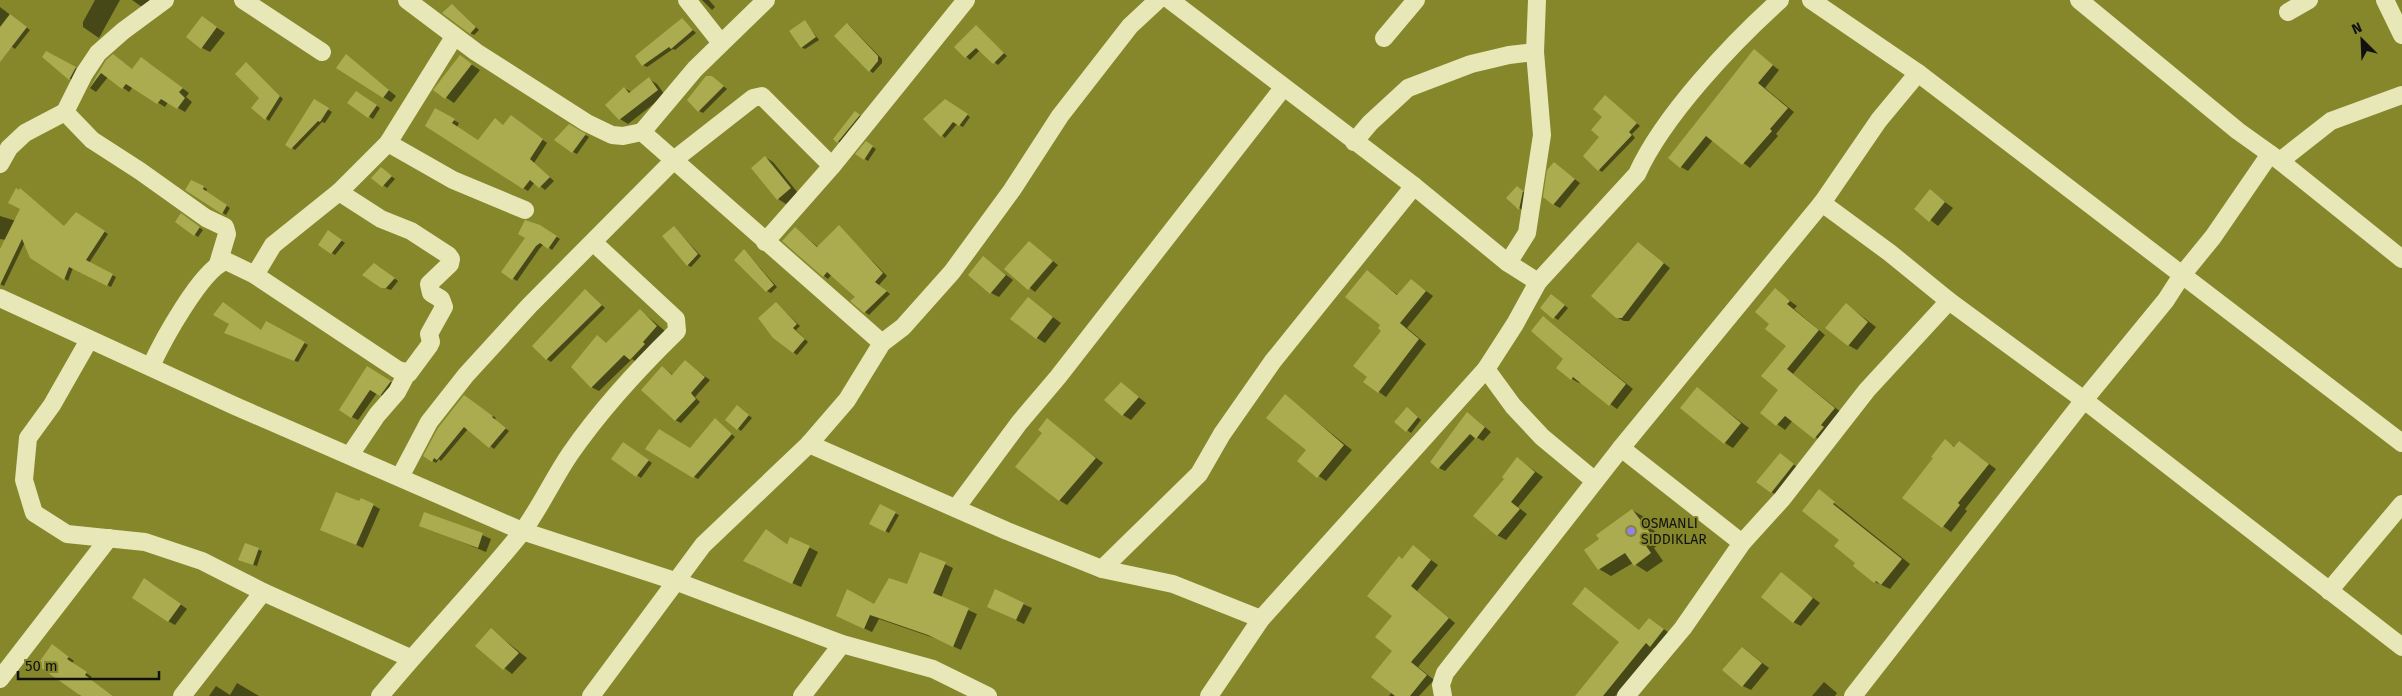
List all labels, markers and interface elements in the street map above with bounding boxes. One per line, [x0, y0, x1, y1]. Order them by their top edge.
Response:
north arrow [2337, 15, 2387, 65]
text: N [2349, 19, 2365, 38]
place label: OSMANLI SIDDIKLAR [1641, 515, 1707, 548]
marker: OSMANLI SIDDIKLAR [1625, 525, 1637, 537]
scale bar [18, 648, 159, 680]
text: 50 m [25, 657, 58, 675]

